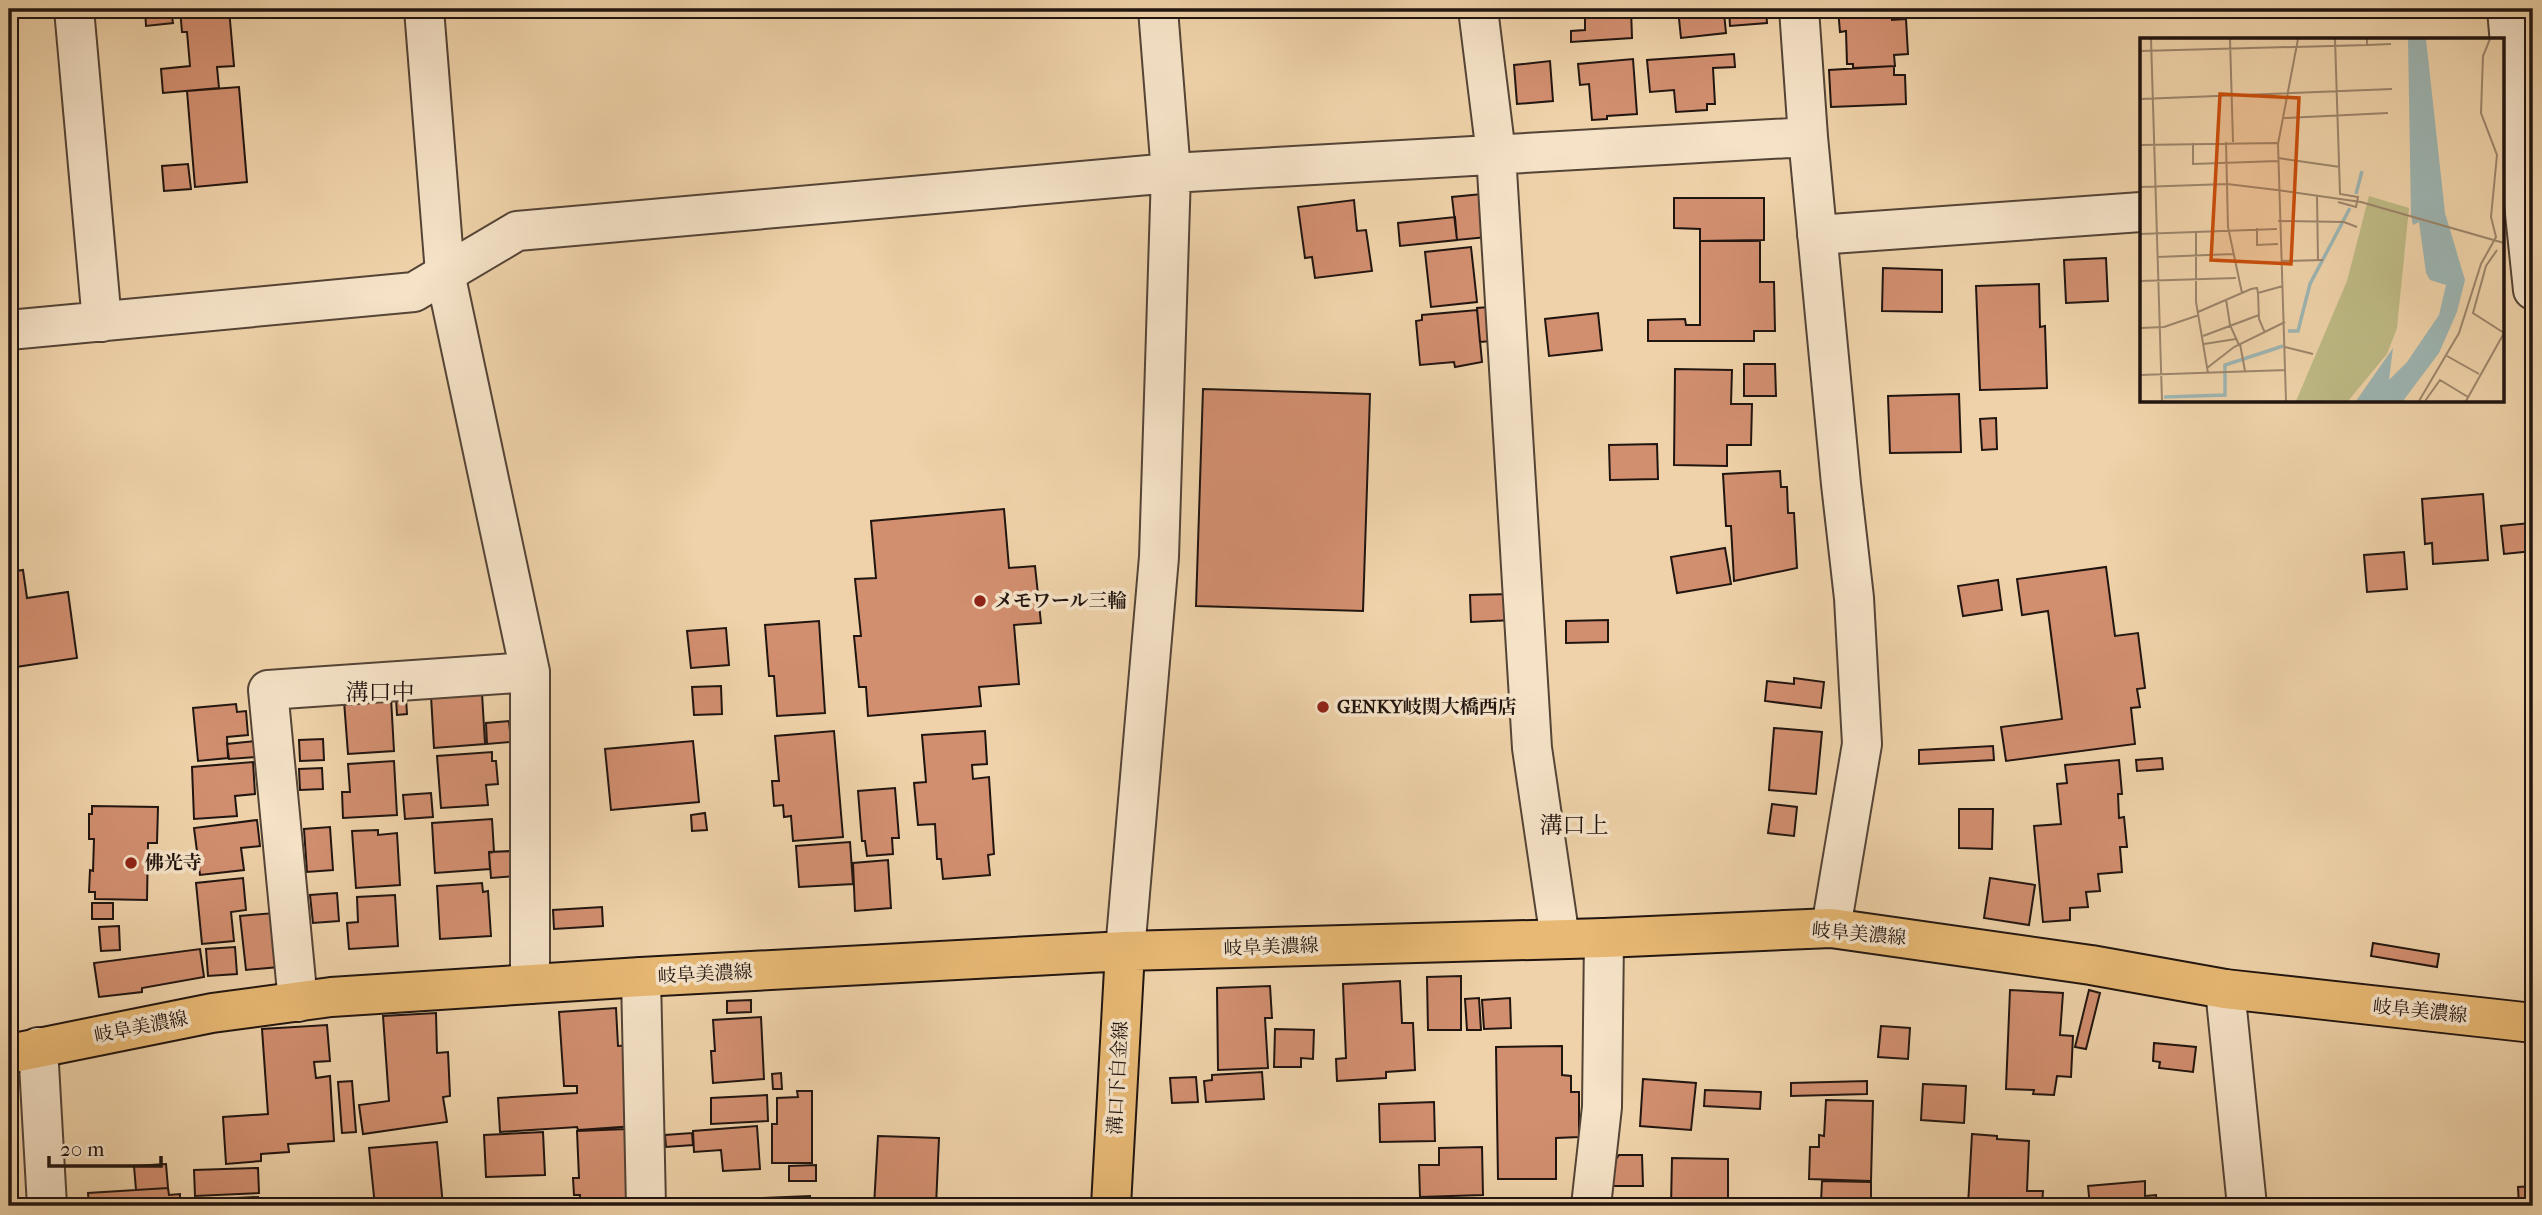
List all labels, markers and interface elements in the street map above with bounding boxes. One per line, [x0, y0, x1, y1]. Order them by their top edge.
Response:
inset map [2140, 38, 2504, 402]
place label: メモワール三輪 [994, 590, 1127, 612]
marker: メモワール三輪 [972, 593, 988, 609]
district label: 溝口中 [346, 679, 415, 706]
place label: GENKY岐関大橋西店 [1337, 696, 1517, 718]
marker: GENKY岐関大橋西店 [1315, 699, 1331, 715]
district label: 溝口上 [1540, 812, 1609, 839]
place label: 佛光寺 [145, 852, 202, 874]
marker: 佛光寺 [123, 855, 139, 871]
street label: 岐阜美濃線 [1811, 919, 1907, 949]
street label: 岐阜美濃線 [1223, 934, 1319, 960]
street label: 岐阜美濃線 [657, 961, 753, 987]
street label: 岐阜美濃線 [2372, 995, 2468, 1027]
street label: 岐阜美濃線 [92, 1007, 190, 1047]
street label: 溝口下白金線 [1104, 1020, 1132, 1136]
scale bar [49, 1124, 161, 1168]
text: 20 m [60, 1137, 105, 1161]

